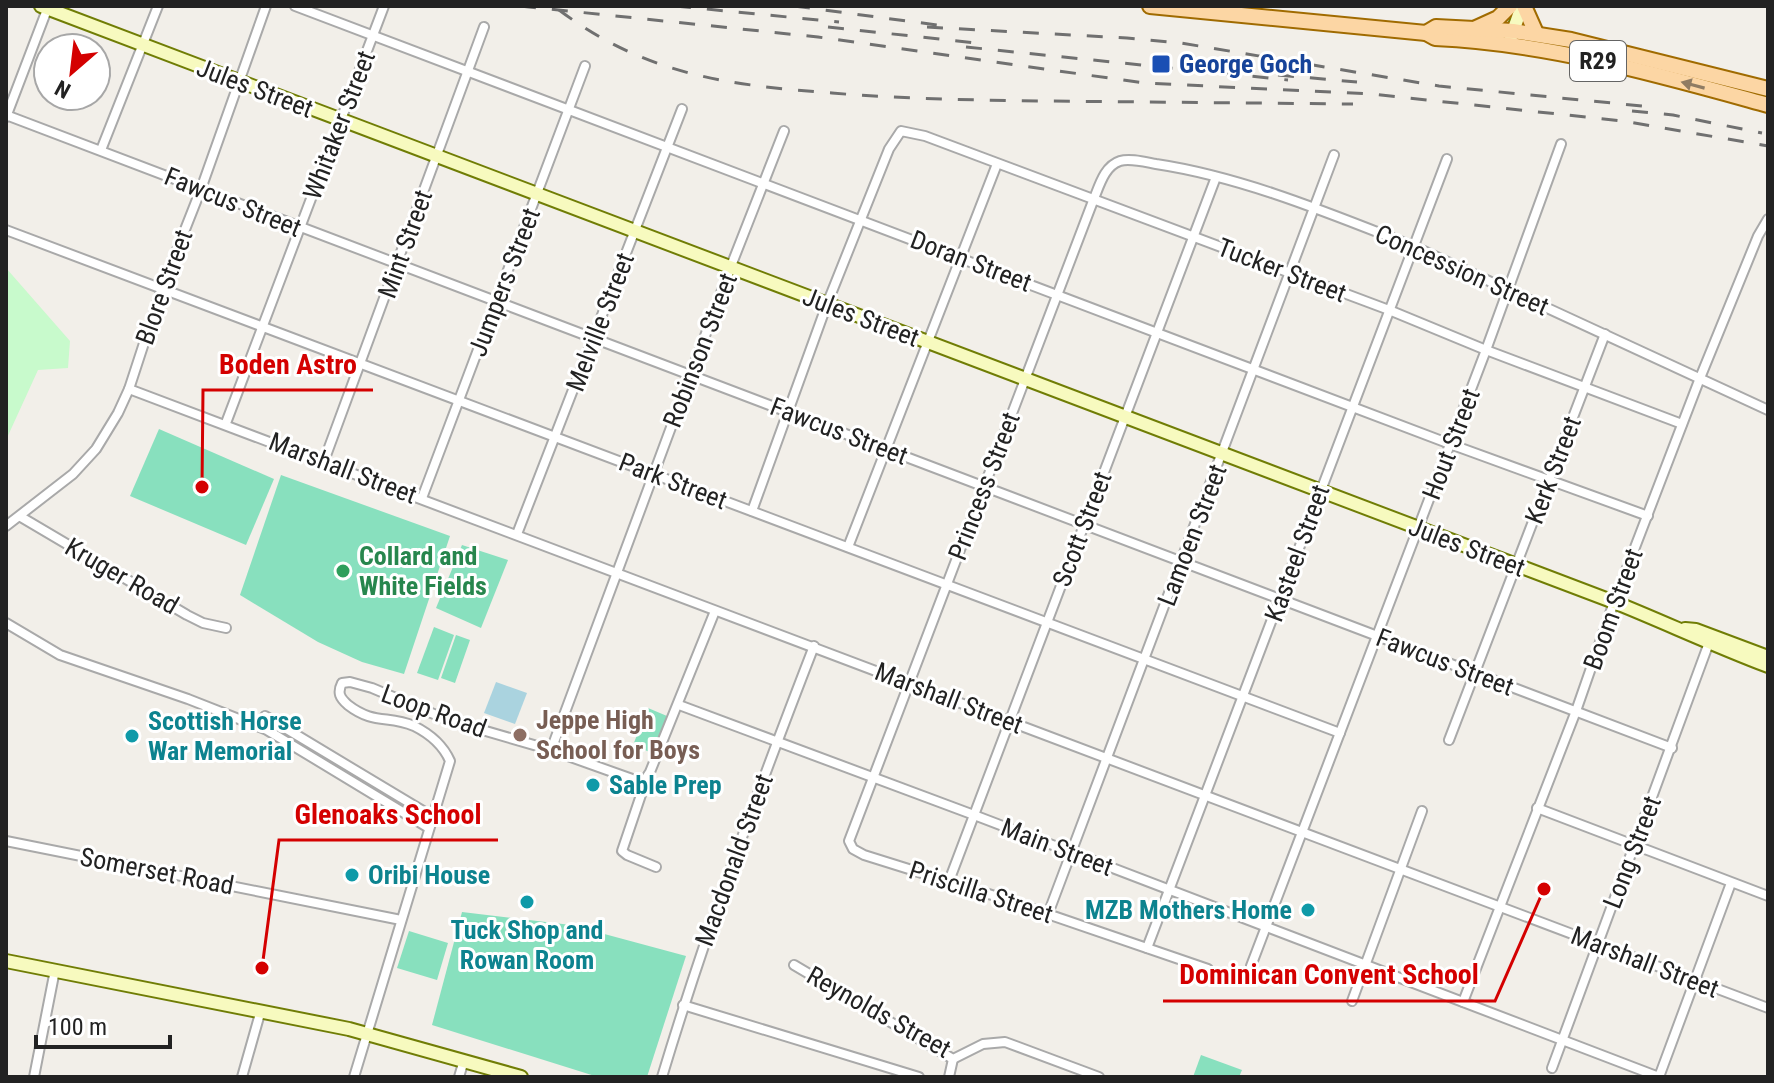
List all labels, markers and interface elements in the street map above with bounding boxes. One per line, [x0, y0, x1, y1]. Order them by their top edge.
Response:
north arrow [32, 32, 112, 112]
road number: R29 [1570, 41, 1626, 81]
street label: Whitaker Street [297, 46, 381, 204]
place label: George Goch [1179, 49, 1312, 79]
street label: Jules Street [193, 52, 317, 124]
marker: George Goch [1150, 53, 1172, 75]
text: N [51, 75, 75, 103]
one-way arrow [1680, 78, 1705, 90]
street label: Fawcus Street [160, 161, 306, 243]
street label: Mint Street [372, 186, 438, 302]
street label: Jumpers Street [462, 204, 546, 360]
street label: Concession Street [1371, 218, 1553, 322]
street label: Doran Street [906, 224, 1036, 298]
street label: Blore Street [129, 225, 199, 349]
street label: Tucker Street [1213, 232, 1351, 308]
street label: Melville Street [560, 249, 640, 395]
street label: Robinson Street [657, 269, 743, 431]
street label: Jules Street [799, 281, 923, 353]
callout: Boden Astro [203, 338, 373, 390]
text: Boden Astro [219, 348, 357, 381]
street label: Hout Street [1416, 384, 1486, 504]
street label: Fawcus Street [766, 391, 912, 471]
street label: Princess Street [942, 408, 1026, 564]
street label: Kerk Street [1519, 412, 1587, 528]
street label: Marshall Street [265, 426, 421, 510]
street label: Park Street [615, 447, 731, 515]
street label: Lamoen Street [1151, 460, 1233, 610]
street label: Scott Street [1046, 467, 1118, 591]
street label: Kasteel Street [1258, 480, 1336, 626]
street label: Jules Street [1405, 511, 1529, 583]
street label: Kruger Road [60, 532, 184, 620]
place label: Collard and White Fields [359, 541, 487, 601]
street label: Boom Street [1577, 544, 1649, 674]
marker: Collard and White Fields [334, 562, 352, 580]
street label: Fawcus Street [1372, 622, 1518, 702]
street label: Marshall Street [871, 656, 1027, 740]
street label: Loop Road [377, 678, 491, 744]
place label: Jeppe High School for Boys [536, 705, 700, 765]
place label: Scottish Horse War Memorial [148, 706, 302, 766]
marker: Jeppe High School for Boys [511, 726, 529, 744]
marker: Scottish Horse War Memorial [123, 727, 141, 745]
place label: Sable Prep [609, 770, 722, 800]
street label: Macdonald Street [689, 770, 779, 950]
marker: Sable Prep [584, 776, 602, 794]
callout: Glenoaks School [279, 788, 498, 840]
street label: Long Street [1597, 792, 1667, 912]
text: Glenoaks School [295, 798, 482, 831]
street label: Main Street [997, 812, 1117, 882]
street label: Somerset Road [78, 841, 236, 901]
street label: Priscilla Street [905, 855, 1057, 929]
place label: Oribi House [368, 860, 490, 890]
marker: Oribi House [343, 866, 361, 884]
marker: Tuck Shop and Rowan Room [518, 893, 536, 911]
place label: MZB Mothers Home [1085, 895, 1292, 925]
marker: MZB Mothers Home [1299, 901, 1317, 919]
place label: Tuck Shop and Rowan Room [451, 915, 604, 975]
street label: Marshall Street [1567, 920, 1723, 1004]
callout: Dominican Convent School [1163, 949, 1495, 1001]
text: Dominican Convent School [1179, 958, 1479, 991]
street label: Reynolds Street [802, 960, 956, 1064]
scale bar [36, 999, 170, 1049]
text: 100 m [48, 1013, 107, 1041]

